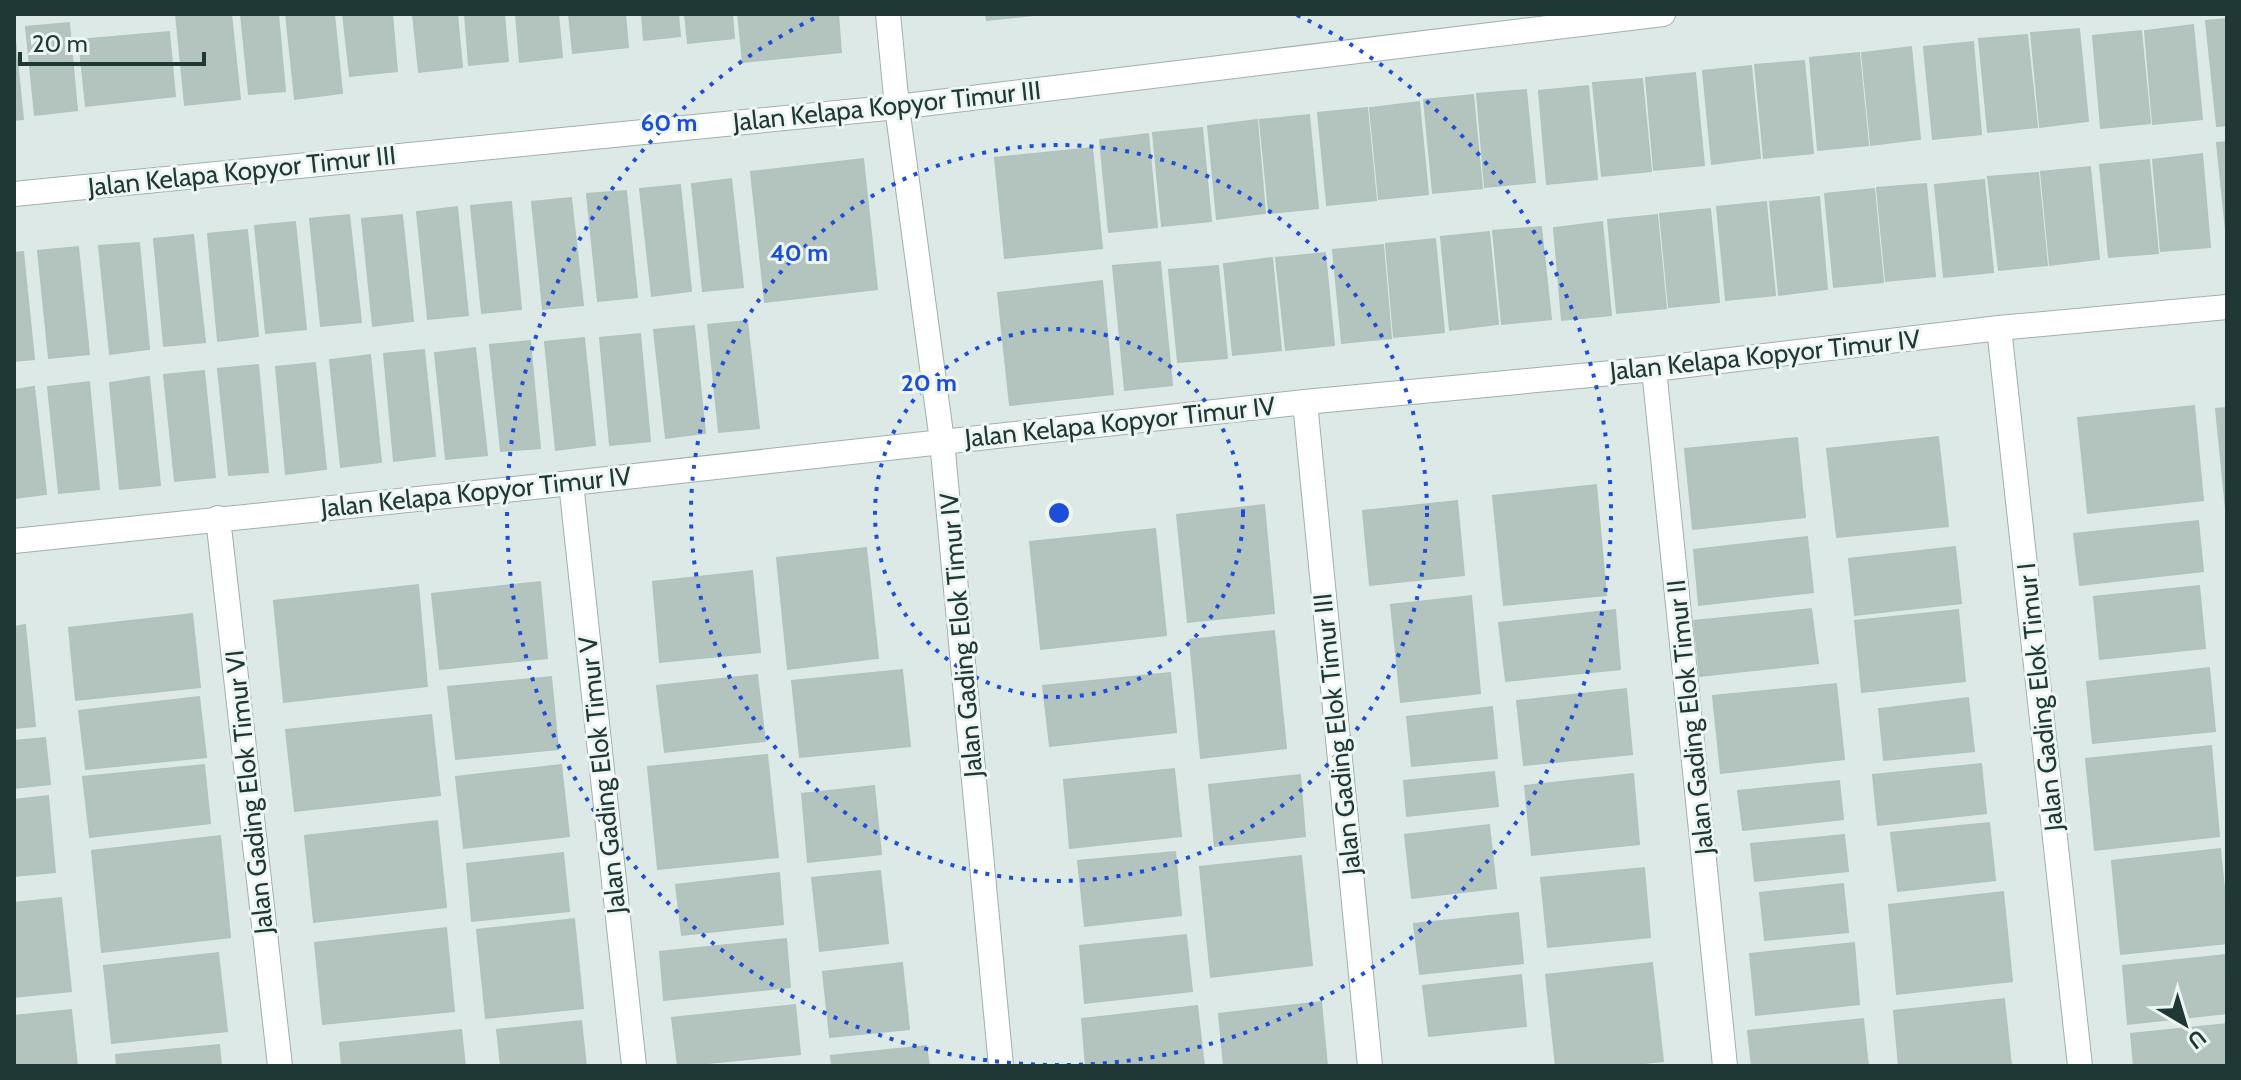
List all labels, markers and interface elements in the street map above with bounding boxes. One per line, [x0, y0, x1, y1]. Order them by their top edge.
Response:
scale bar [20, 16, 204, 66]
text: 20 m [32, 29, 88, 58]
street label: Jalan Kelapa Kopyor Timur III [730, 74, 1043, 138]
text: 60 m [641, 108, 697, 137]
street label: Jalan Kelapa Kopyor Timur III [85, 139, 398, 203]
text: 40 m [770, 238, 828, 267]
street label: Jalan Kelapa Kopyor Timur IV [1607, 323, 1922, 387]
text: 20 m [901, 368, 957, 397]
street label: Jalan Kelapa Kopyor Timur IV [962, 390, 1277, 454]
street label: Jalan Kelapa Kopyor Timur IV [318, 460, 633, 524]
street label: Jalan Gading Elok Timur IV [933, 491, 989, 780]
centre of rings [1045, 499, 1073, 527]
street label: Jalan Gading Elok Timur I [2010, 561, 2070, 834]
street label: Jalan Gading Elok Timur II [1660, 578, 1720, 857]
street label: Jalan Gading Elok Timur III [1306, 592, 1368, 877]
street label: Jalan Gading Elok Timur V [572, 635, 633, 916]
street label: Jalan Gading Elok Timur VI [218, 648, 280, 937]
north arrow [2145, 984, 2225, 1064]
text: U [2182, 1024, 2212, 1055]

